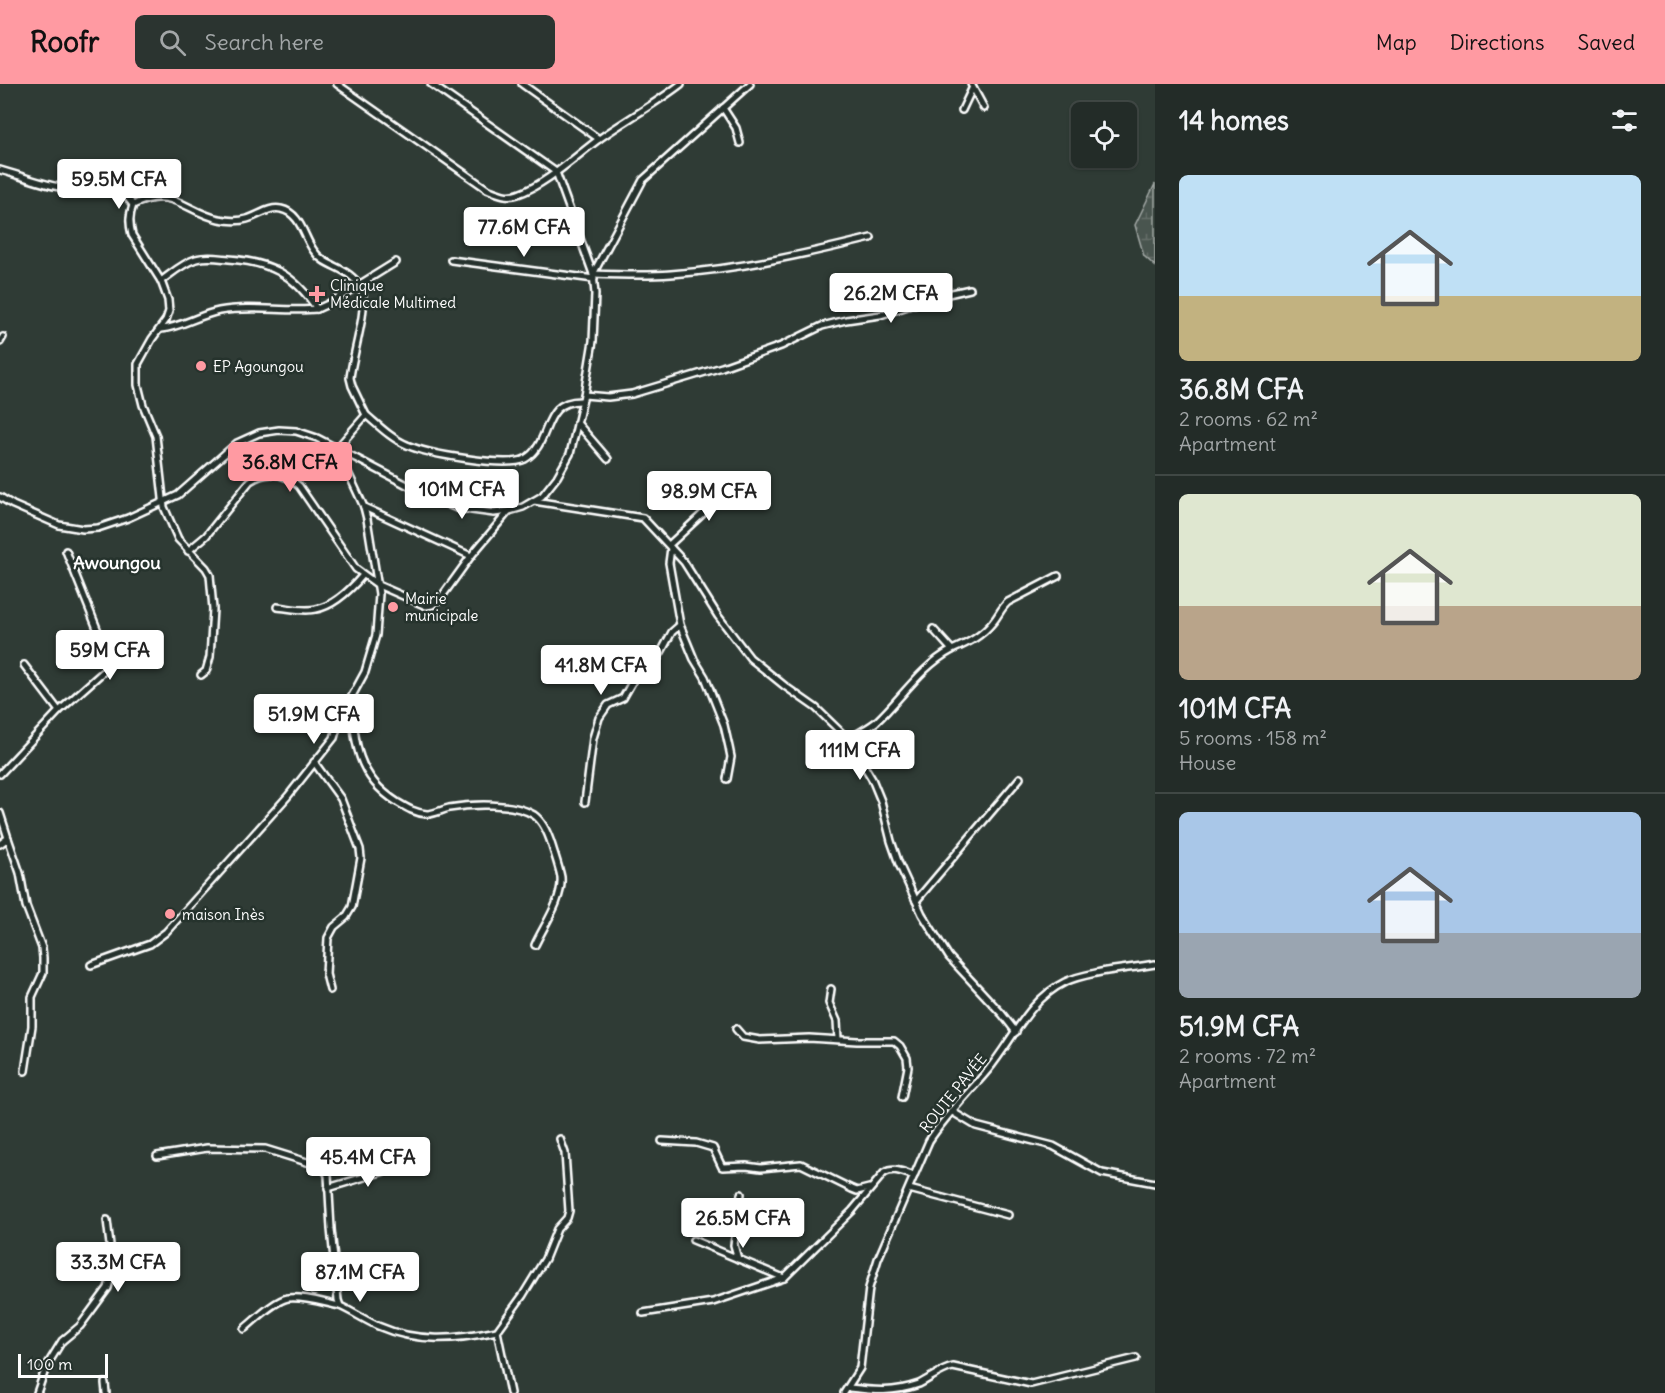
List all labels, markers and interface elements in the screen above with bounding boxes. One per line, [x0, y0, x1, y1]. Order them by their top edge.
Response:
search box [135, 15, 555, 69]
text: Roofr [30, 24, 99, 60]
icon: search [156, 26, 189, 59]
text: Search here [204, 28, 324, 56]
text: Map [1376, 29, 1417, 56]
text: Directions [1450, 29, 1544, 56]
text: Saved [1577, 29, 1635, 56]
map controls [1071, 102, 1137, 168]
button: locate [1071, 102, 1137, 168]
text: 14 homes [1179, 104, 1289, 137]
icon: filters [1608, 104, 1641, 137]
pin: 59.5M CFA [50, 159, 188, 210]
text: 59.5M CFA [71, 166, 167, 191]
pin: 77.6M CFA [455, 207, 593, 258]
text: 77.6M CFA [478, 214, 570, 239]
icon: home [1356, 214, 1464, 322]
pin: 26.2M CFA [822, 273, 960, 324]
place label: Clinique Médicale Multimed [330, 276, 456, 312]
text: 26.2M CFA [844, 280, 938, 305]
marker: Clinique Médicale Multimed [308, 285, 326, 303]
place label: EP Agoungou [213, 357, 304, 376]
marker: EP Agoungou [194, 359, 208, 373]
text: 36.8M CFA [1179, 373, 1304, 406]
text: 2 rooms · 62 m² [1179, 406, 1318, 431]
text: Apartment [1179, 431, 1276, 456]
pin: 36.8M CFA [221, 442, 359, 493]
text: 36.8M CFA [242, 449, 338, 474]
pin: 101M CFA [400, 469, 524, 520]
pin: 98.9M CFA [640, 471, 778, 522]
text: 101M CFA [419, 476, 505, 501]
text: 98.9M CFA [661, 478, 757, 503]
icon: home [1356, 533, 1464, 641]
district label: Awoungou [73, 551, 161, 574]
place label: Mairie municipale [405, 589, 478, 625]
marker: Mairie municipale [386, 600, 400, 614]
pin: 59M CFA [55, 630, 165, 681]
text: 59M CFA [70, 637, 150, 662]
pin: 41.8M CFA [532, 645, 670, 696]
text: 41.8M CFA [555, 652, 647, 677]
text: 101M CFA [1179, 692, 1291, 725]
pin: 51.9M CFA [245, 694, 383, 745]
text: 51.9M CFA [268, 701, 360, 726]
text: 5 rooms · 158 m² [1179, 725, 1327, 750]
pin: 111M CFA [798, 730, 922, 781]
text: 111M CFA [819, 737, 901, 762]
text: House [1179, 750, 1236, 775]
icon: home [1356, 851, 1464, 959]
place label: maison Inès [182, 905, 265, 924]
marker: maison Inès [163, 907, 177, 921]
text: 51.9M CFA [1179, 1010, 1299, 1043]
text: 2 rooms · 72 m² [1179, 1043, 1316, 1068]
street label: ROUTE PAVÉE [915, 1049, 991, 1136]
text: Apartment [1179, 1068, 1276, 1093]
pin: 45.4M CFA [299, 1137, 437, 1188]
text: 45.4M CFA [320, 1144, 416, 1169]
pin: 26.5M CFA [674, 1198, 812, 1249]
text: 26.5M CFA [695, 1205, 791, 1230]
pin: 33.3M CFA [49, 1242, 187, 1293]
text: 33.3M CFA [70, 1249, 166, 1274]
pin: 87.1M CFA [291, 1252, 429, 1303]
text: 87.1M CFA [315, 1259, 405, 1284]
scale bar [18, 1351, 108, 1378]
text: 100 m [27, 1354, 72, 1374]

